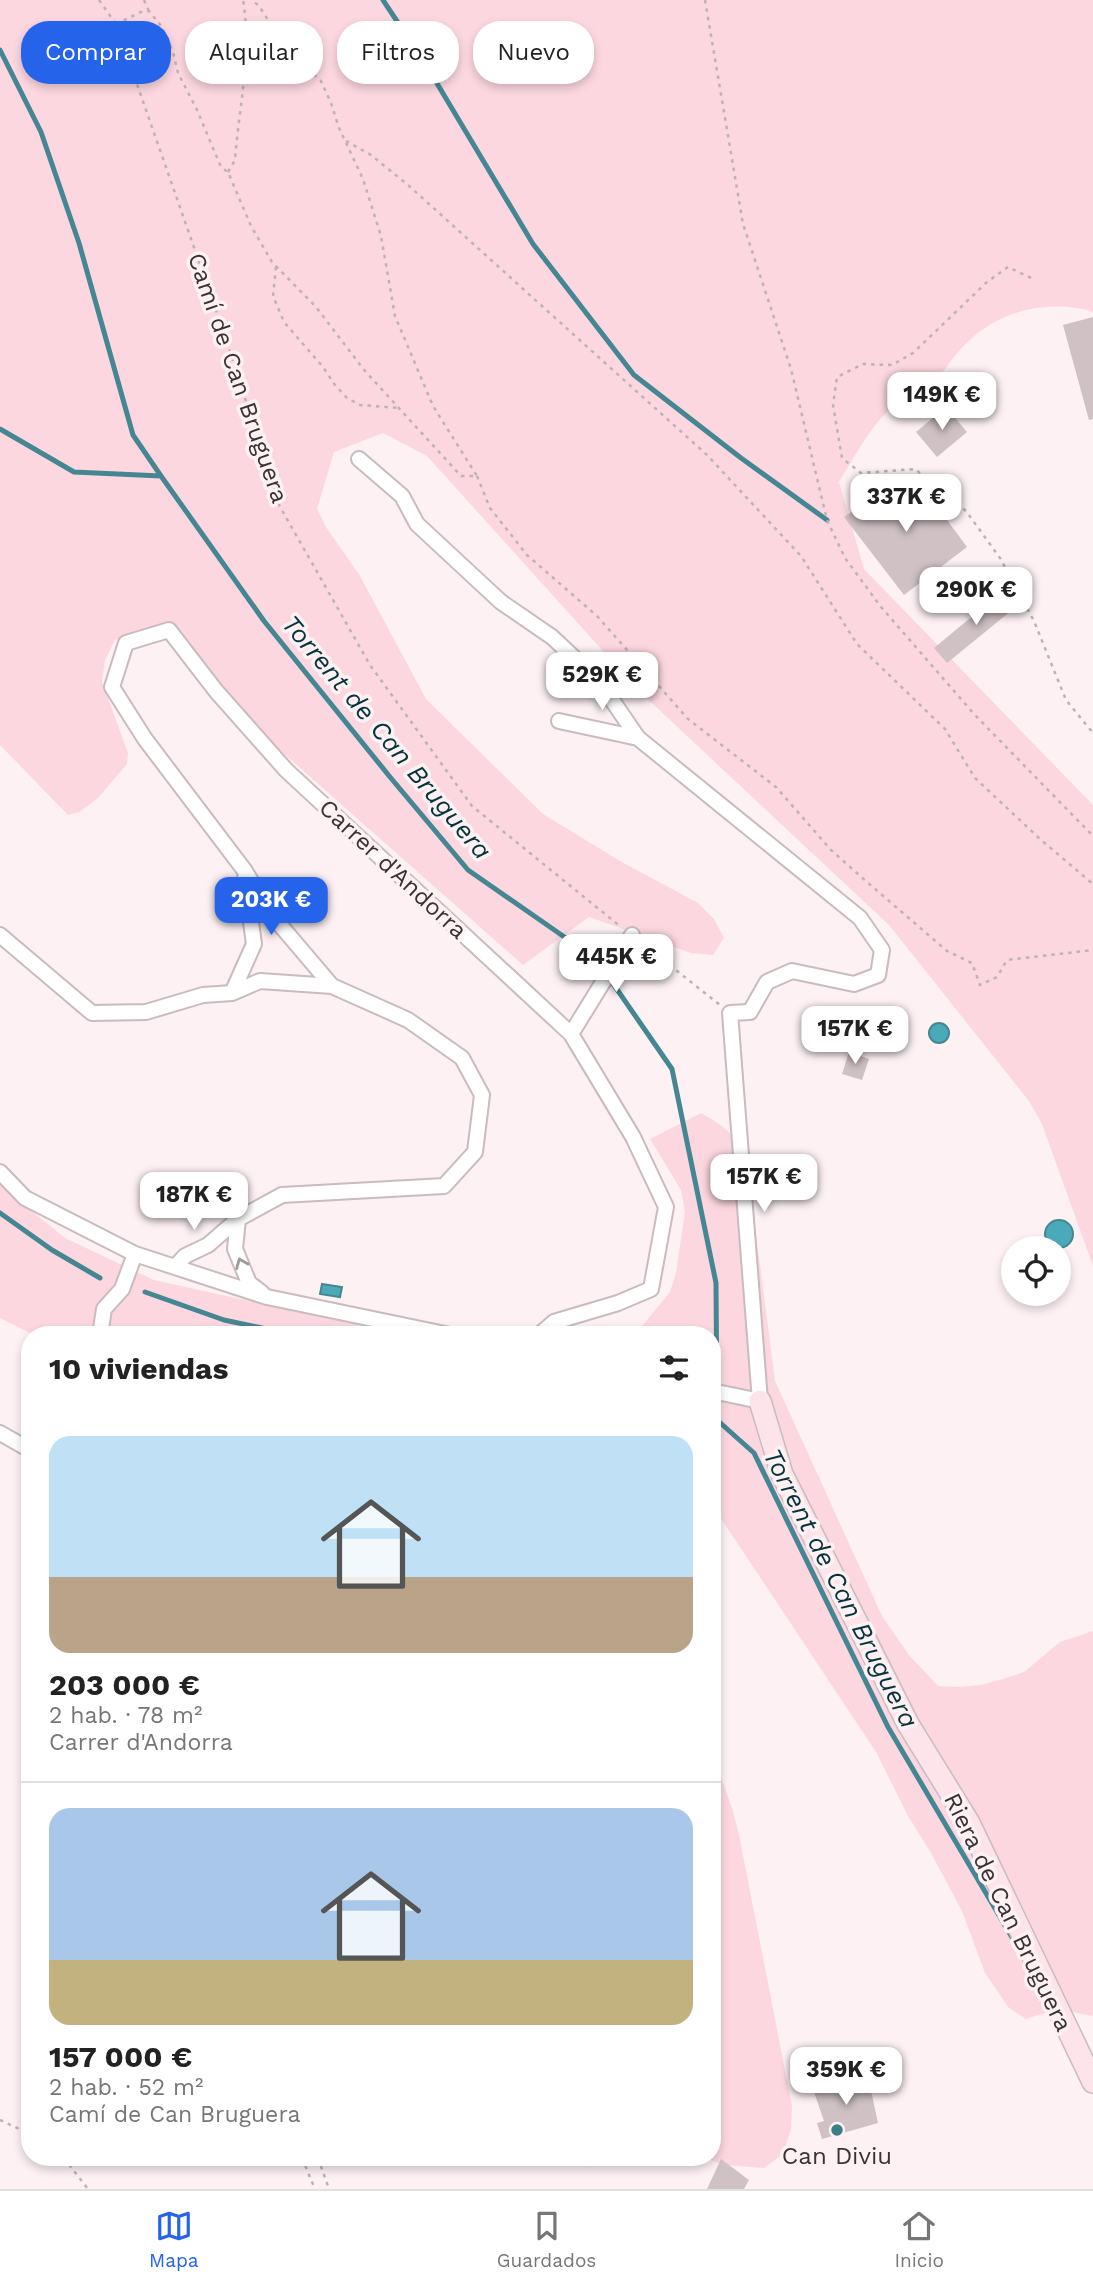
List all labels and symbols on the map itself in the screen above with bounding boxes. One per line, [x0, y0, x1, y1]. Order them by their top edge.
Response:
street label: Camí de Can Bruguera [182, 249, 294, 507]
pin: 149K € [885, 372, 999, 432]
pin: 337K € [849, 475, 963, 534]
pin: 290K € [919, 568, 1033, 627]
water label: Torrent de Can Bruguera [276, 609, 498, 865]
pin: 529K € [545, 652, 659, 712]
street label: Carrer d'Andorra [313, 793, 473, 945]
pin: 203K € [214, 878, 328, 937]
pin: 445K € [559, 934, 673, 994]
pin: 157K € [798, 1006, 912, 1066]
pin: 157K € [707, 1154, 821, 1214]
pin: 187K € [137, 1172, 251, 1232]
one-way arrow [235, 1257, 249, 1269]
water label: Torrent de Can Bruguera [757, 1443, 925, 1733]
street label: Riera de Can Bruguera [938, 1788, 1078, 2036]
pin: 359K € [789, 2048, 903, 2107]
marker: Can Diviu [829, 2122, 845, 2138]
place label: Can Diviu [782, 2142, 892, 2170]

